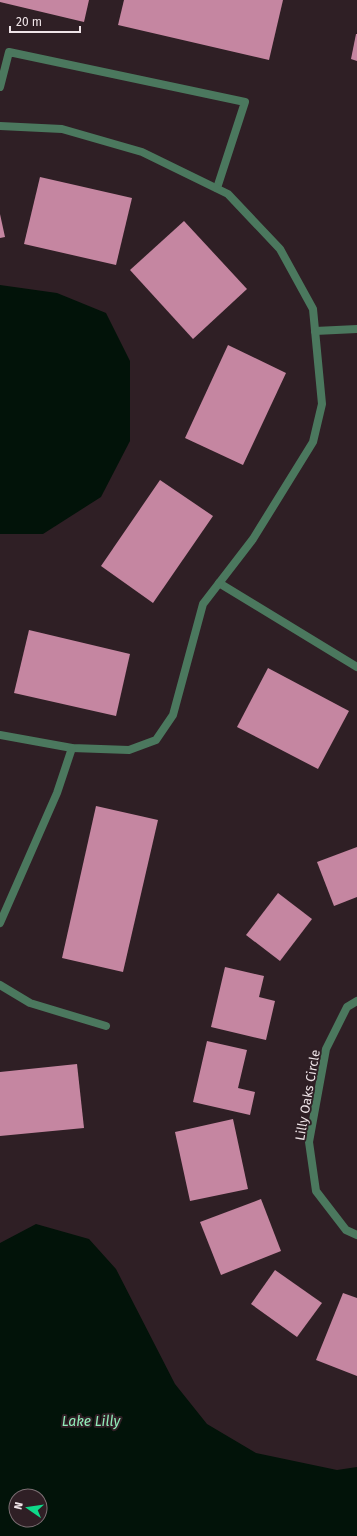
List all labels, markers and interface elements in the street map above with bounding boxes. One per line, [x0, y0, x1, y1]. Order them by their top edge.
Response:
scale bar [10, 8, 80, 34]
text: 20 m [16, 15, 42, 29]
street label: Lilly Oaks Circle [292, 1048, 323, 1142]
water label: Lake Lilly [62, 1413, 121, 1430]
north arrow [8, 1488, 48, 1528]
text: N [12, 1501, 26, 1511]

